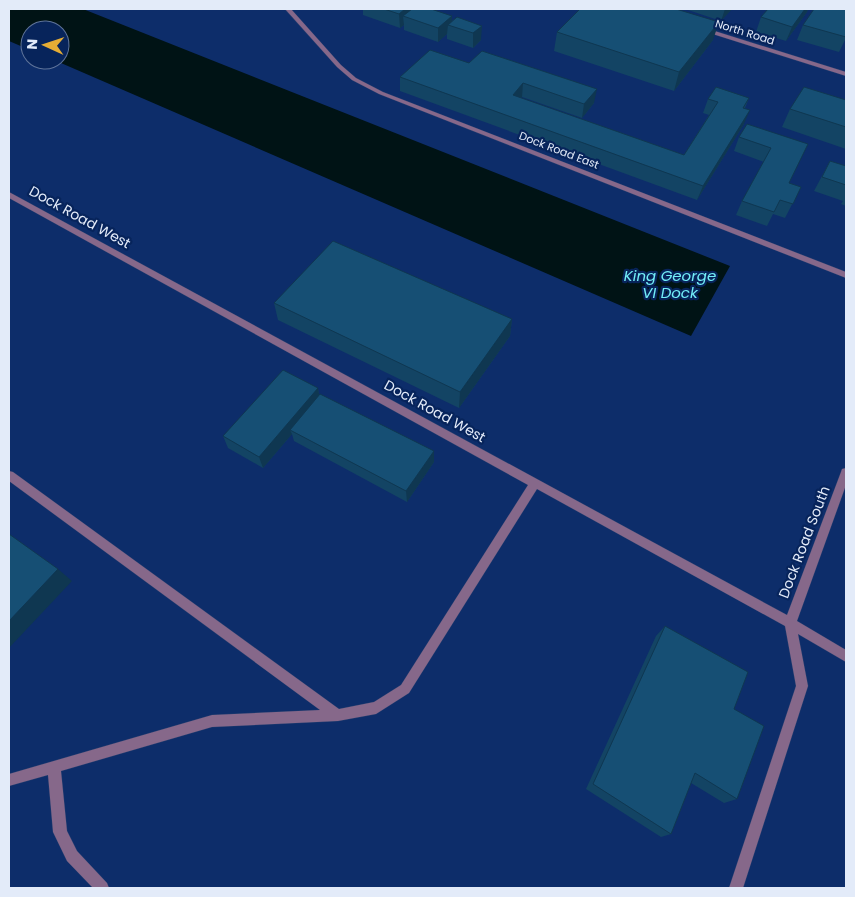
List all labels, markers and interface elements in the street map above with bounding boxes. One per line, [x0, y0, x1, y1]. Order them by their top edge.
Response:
street label: North Road [713, 15, 777, 49]
north arrow [20, 20, 70, 70]
text: N [22, 39, 42, 50]
street label: Dock Road East [517, 127, 601, 173]
street label: Dock Road West [26, 181, 134, 253]
water label: King George VI Dock [624, 265, 716, 303]
street label: Dock Road West [381, 375, 489, 447]
street label: Dock Road South [773, 483, 835, 601]

